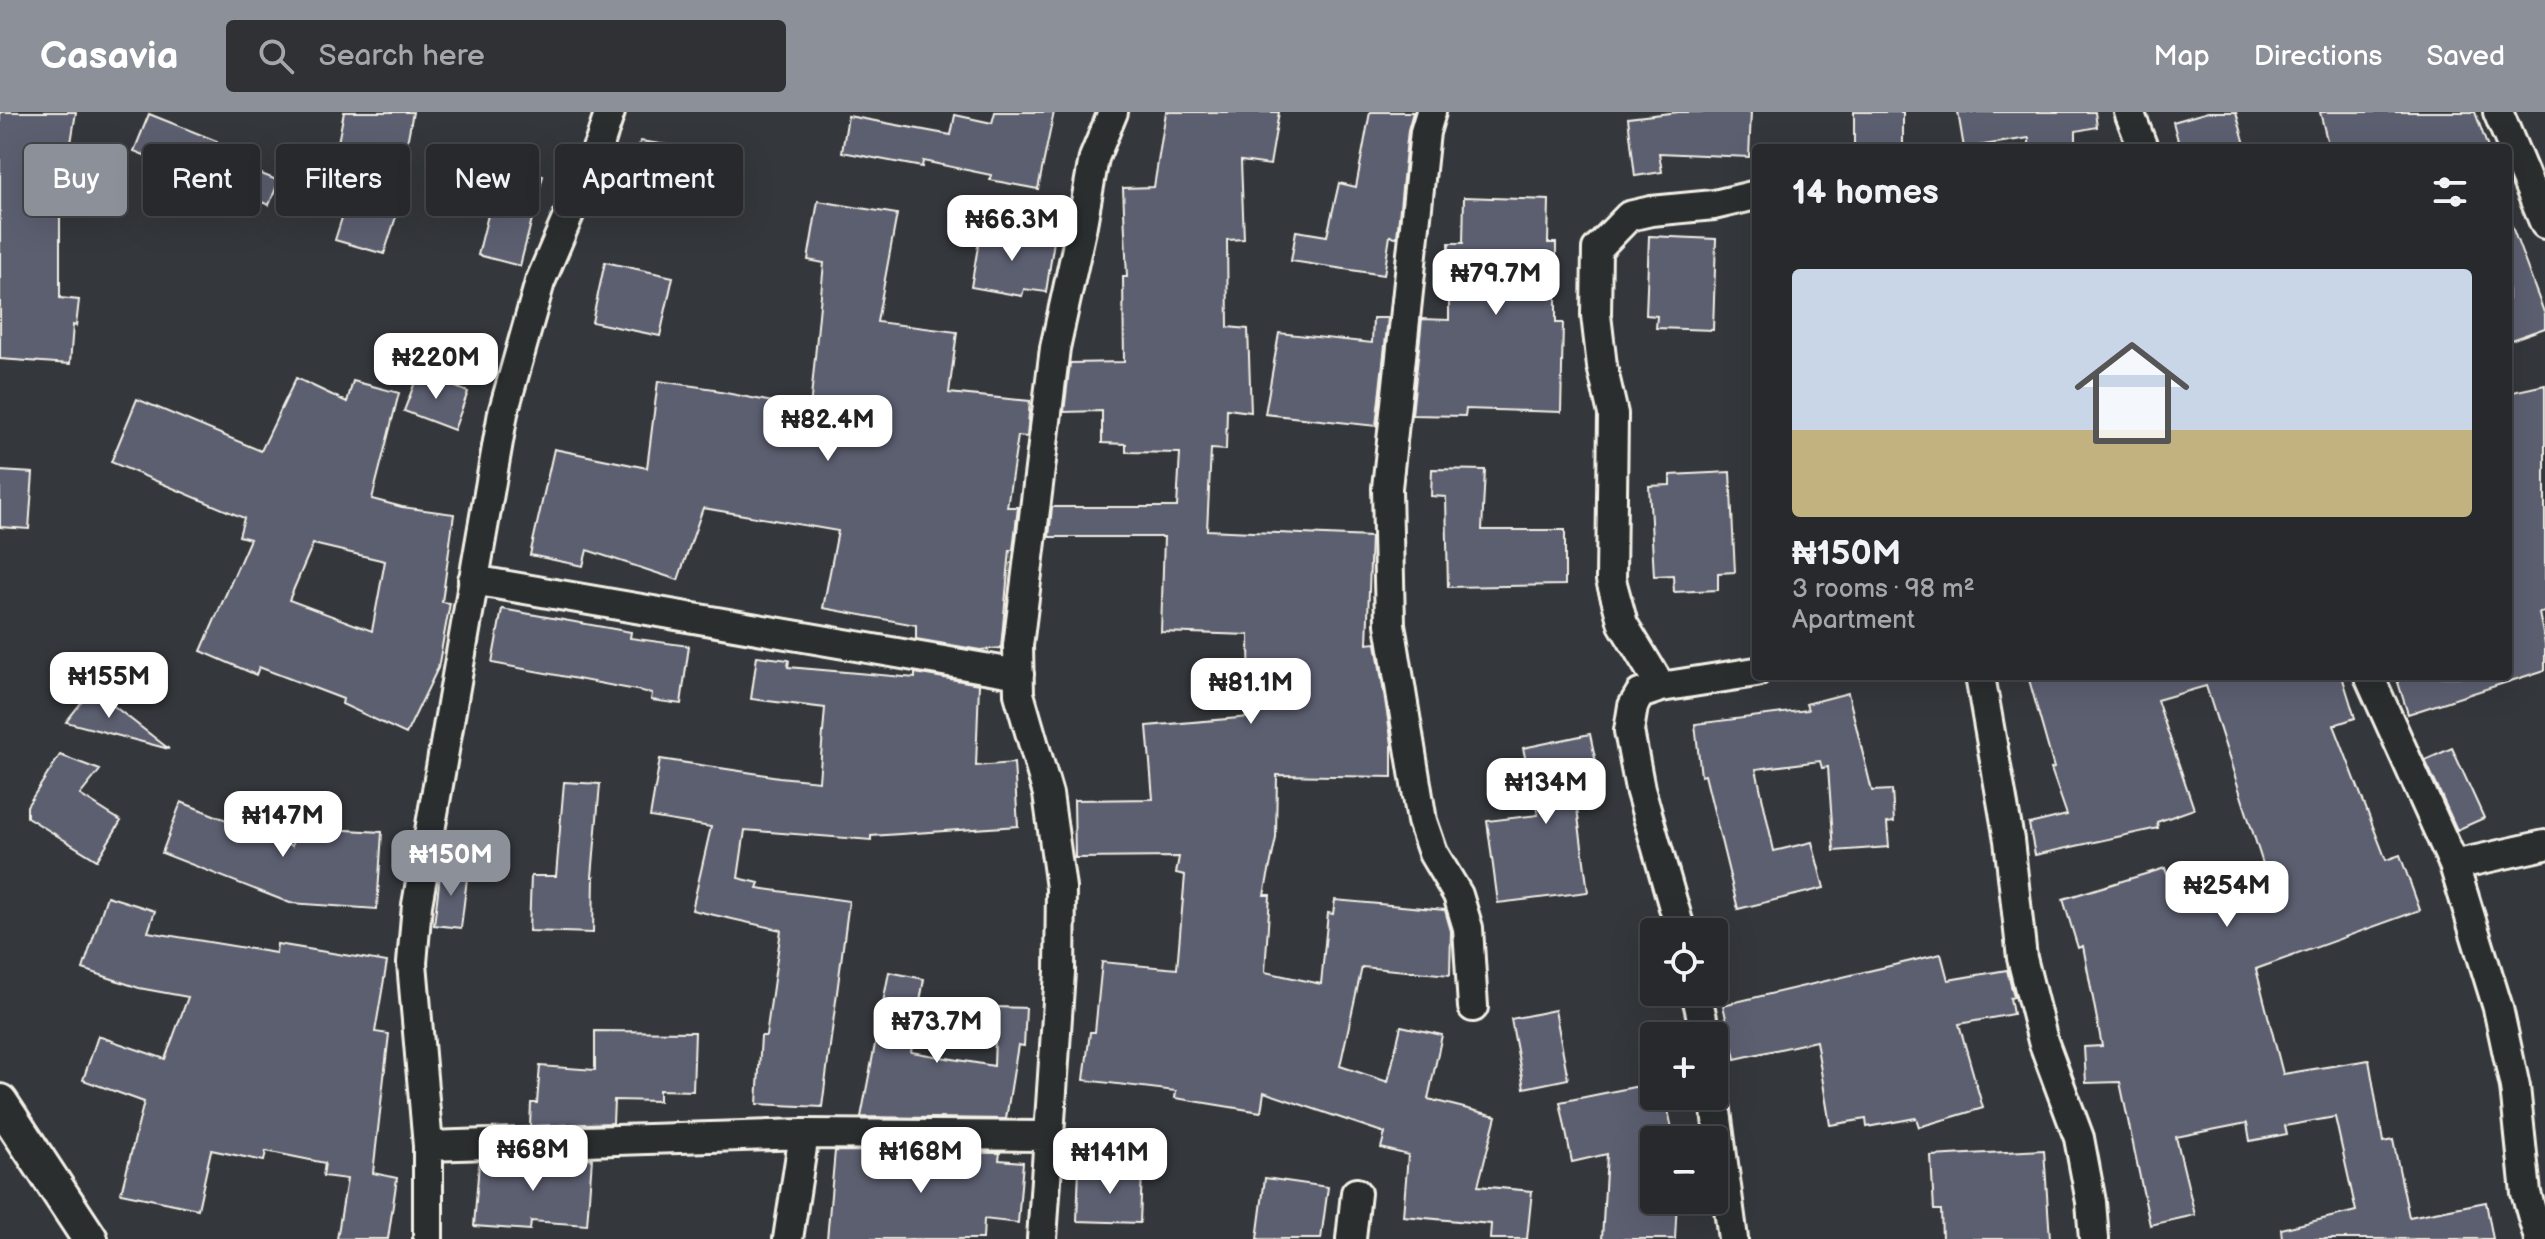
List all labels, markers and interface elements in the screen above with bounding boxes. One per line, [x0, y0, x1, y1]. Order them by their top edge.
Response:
search box [226, 20, 786, 92]
text: Casavia [40, 34, 178, 79]
icon: search [254, 34, 298, 78]
text: Search here [318, 38, 485, 74]
text: Map [2153, 40, 2210, 73]
text: Directions [2254, 40, 2382, 73]
text: Saved [2426, 40, 2505, 73]
chip: Buy [24, 144, 127, 216]
chip: Rent [143, 144, 260, 216]
chip: Filters [276, 144, 410, 216]
chip: New [426, 144, 539, 216]
chip: Apartment [555, 144, 743, 216]
icon: filters [2428, 170, 2472, 214]
text: 14 homes [1792, 172, 1939, 213]
pin: ₦66.3M [947, 195, 1077, 263]
text: ₦66.3M [965, 205, 1059, 236]
pin: ₦79.7M [1431, 249, 1561, 317]
text: ₦79.7M [1451, 259, 1541, 290]
icon: home [2060, 321, 2204, 465]
pin: ₦220M [380, 333, 492, 401]
text: ₦220M [392, 343, 480, 374]
pin: ₦82.4M [763, 395, 893, 463]
text: ₦82.4M [781, 405, 875, 436]
text: ₦150M [1792, 533, 1901, 574]
text: 3 rooms · 98 m² [1792, 574, 1975, 605]
text: Apartment [1792, 605, 1915, 636]
pin: ₦155M [53, 652, 165, 720]
pin: ₦81.1M [1186, 658, 1316, 726]
text: ₦155M [68, 662, 150, 693]
text: ₦81.1M [1209, 668, 1293, 699]
pin: ₦134M [1490, 758, 1602, 826]
text: ₦134M [1505, 768, 1587, 799]
pin: ₦147M [227, 791, 339, 859]
text: ₦147M [242, 801, 324, 832]
pin: ₦150M [395, 830, 507, 898]
text: ₦150M [409, 840, 493, 871]
pin: ₦254M [2171, 861, 2283, 929]
text: ₦254M [2183, 871, 2271, 902]
map controls [1640, 918, 1728, 1214]
button: locate [1640, 918, 1728, 1006]
pin: ₦73.7M [872, 997, 1002, 1065]
text: ₦73.7M [892, 1007, 982, 1038]
button: + [1640, 1022, 1728, 1110]
pin: ₦68M [486, 1125, 580, 1193]
button: − [1640, 1126, 1728, 1214]
pin: ₦168M [865, 1127, 977, 1195]
pin: ₦141M [1054, 1128, 1166, 1196]
text: ₦68M [497, 1135, 569, 1166]
text: ₦168M [879, 1137, 963, 1168]
text: ₦141M [1071, 1138, 1149, 1169]

